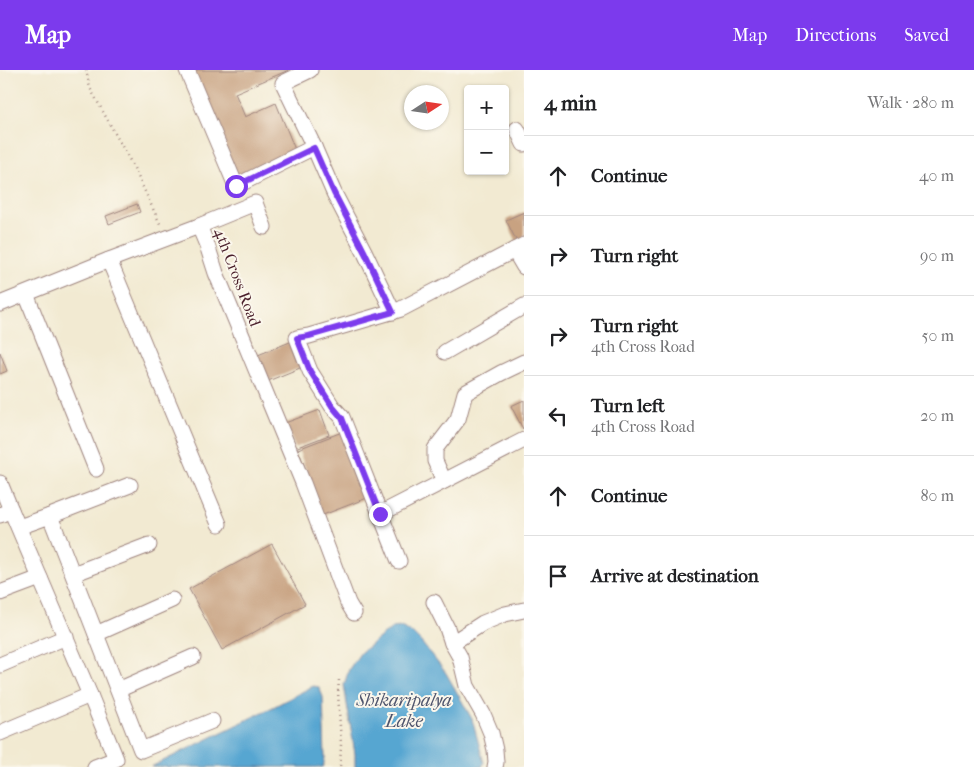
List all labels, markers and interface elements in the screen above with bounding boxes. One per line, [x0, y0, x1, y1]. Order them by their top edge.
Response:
text: Map [25, 21, 71, 49]
text: Map [733, 25, 767, 46]
text: Directions [795, 25, 876, 46]
text: Saved [904, 25, 949, 46]
north arrow [404, 85, 449, 130]
map controls [464, 85, 509, 175]
button: + [464, 85, 509, 130]
text: 4 min [544, 91, 597, 115]
text: Walk · 280 m [867, 93, 954, 112]
button: − [464, 130, 509, 175]
icon: ahead [544, 162, 572, 190]
text: Continue [591, 165, 667, 187]
text: 40 m [919, 166, 954, 185]
route start [225, 175, 248, 198]
street label: 4th Cross Road [210, 225, 265, 329]
icon: right [544, 242, 572, 270]
text: Turn right [591, 245, 678, 267]
text: 90 m [920, 246, 954, 265]
text: Turn right [591, 315, 678, 337]
icon: right [544, 322, 572, 350]
text: 50 m [922, 326, 954, 345]
text: 4th Cross Road [591, 337, 695, 356]
text: Turn left [591, 395, 665, 417]
icon: left [544, 402, 572, 430]
text: 20 m [920, 406, 954, 425]
text: 4th Cross Road [591, 417, 695, 436]
icon: ahead [544, 482, 572, 510]
text: Continue [591, 485, 667, 507]
text: 80 m [920, 486, 954, 505]
route end [369, 503, 392, 526]
icon: arrive [544, 562, 572, 590]
text: Arrive at destination [591, 565, 759, 587]
water label: Shikaripalya Lake [355, 690, 452, 732]

